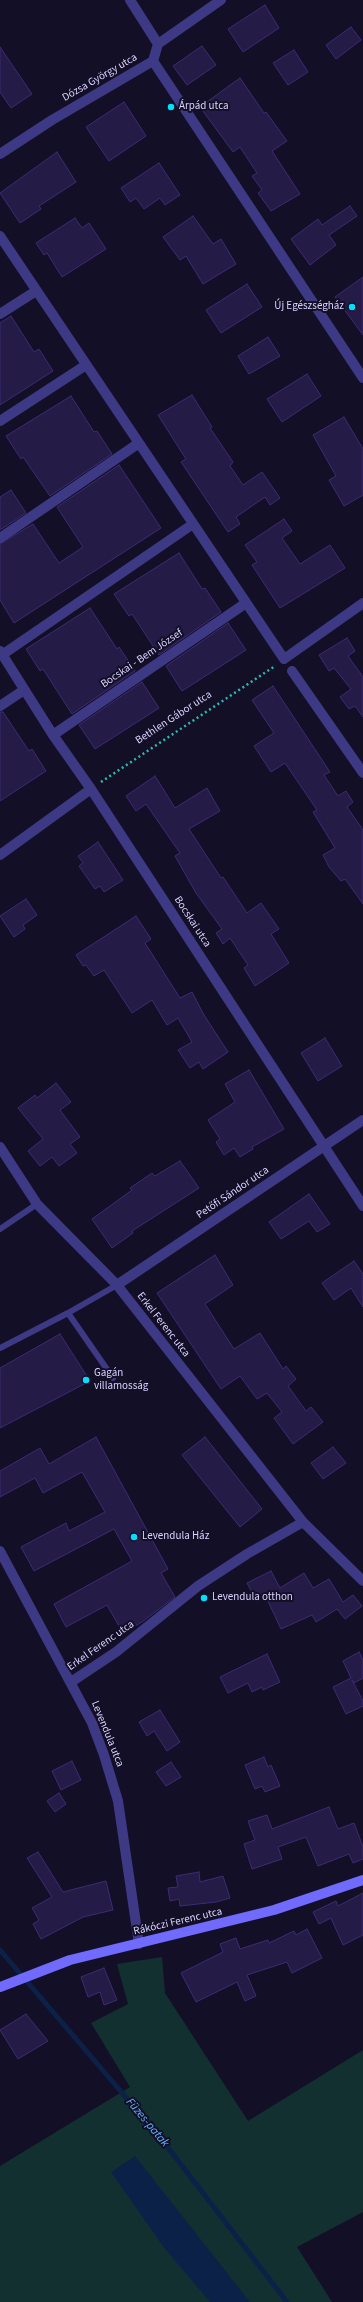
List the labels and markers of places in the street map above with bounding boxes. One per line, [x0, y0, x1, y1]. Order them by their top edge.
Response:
place label: Árpád utca [179, 100, 229, 114]
marker: Árpád utca [166, 102, 176, 112]
place label: Új Egészségház [274, 300, 344, 314]
marker: Új Egészségház [347, 302, 357, 312]
place label: Gagán villamosság [94, 1367, 148, 1393]
marker: Gagán villamosság [81, 1375, 91, 1385]
place label: Levendula Ház [142, 1530, 209, 1544]
marker: Levendula Ház [129, 1532, 139, 1542]
place label: Levendula otthon [212, 1591, 293, 1605]
marker: Levendula otthon [199, 1593, 209, 1603]

